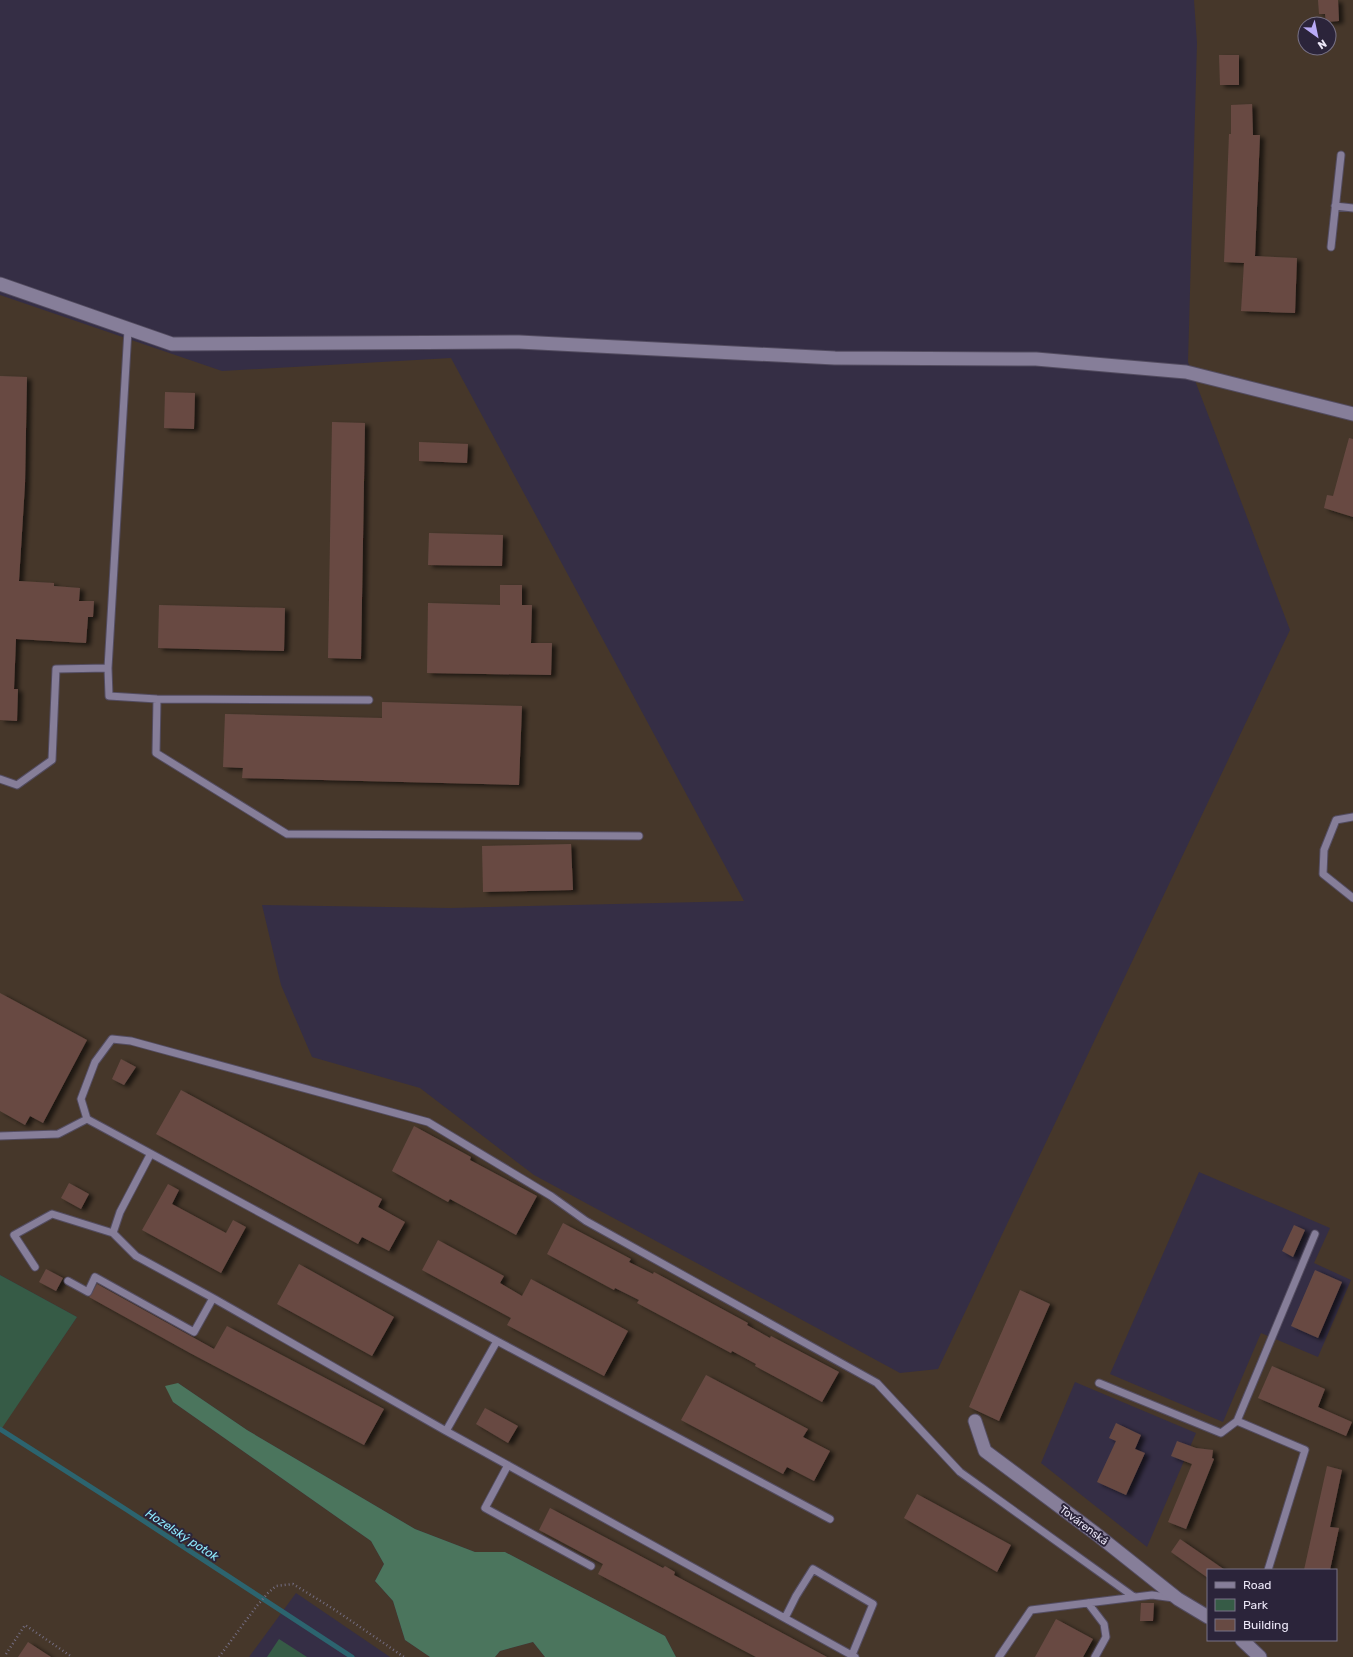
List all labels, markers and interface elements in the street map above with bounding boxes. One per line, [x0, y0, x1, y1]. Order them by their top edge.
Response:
north arrow [1297, 16, 1337, 56]
text: N [1315, 36, 1329, 52]
street label: Továrenská [1057, 1503, 1111, 1548]
water label: Hozelský potok [143, 1506, 222, 1564]
legend [1207, 1569, 1337, 1641]
text: Road [1243, 1578, 1271, 1592]
text: Park [1243, 1598, 1269, 1612]
text: Building [1243, 1618, 1289, 1632]

